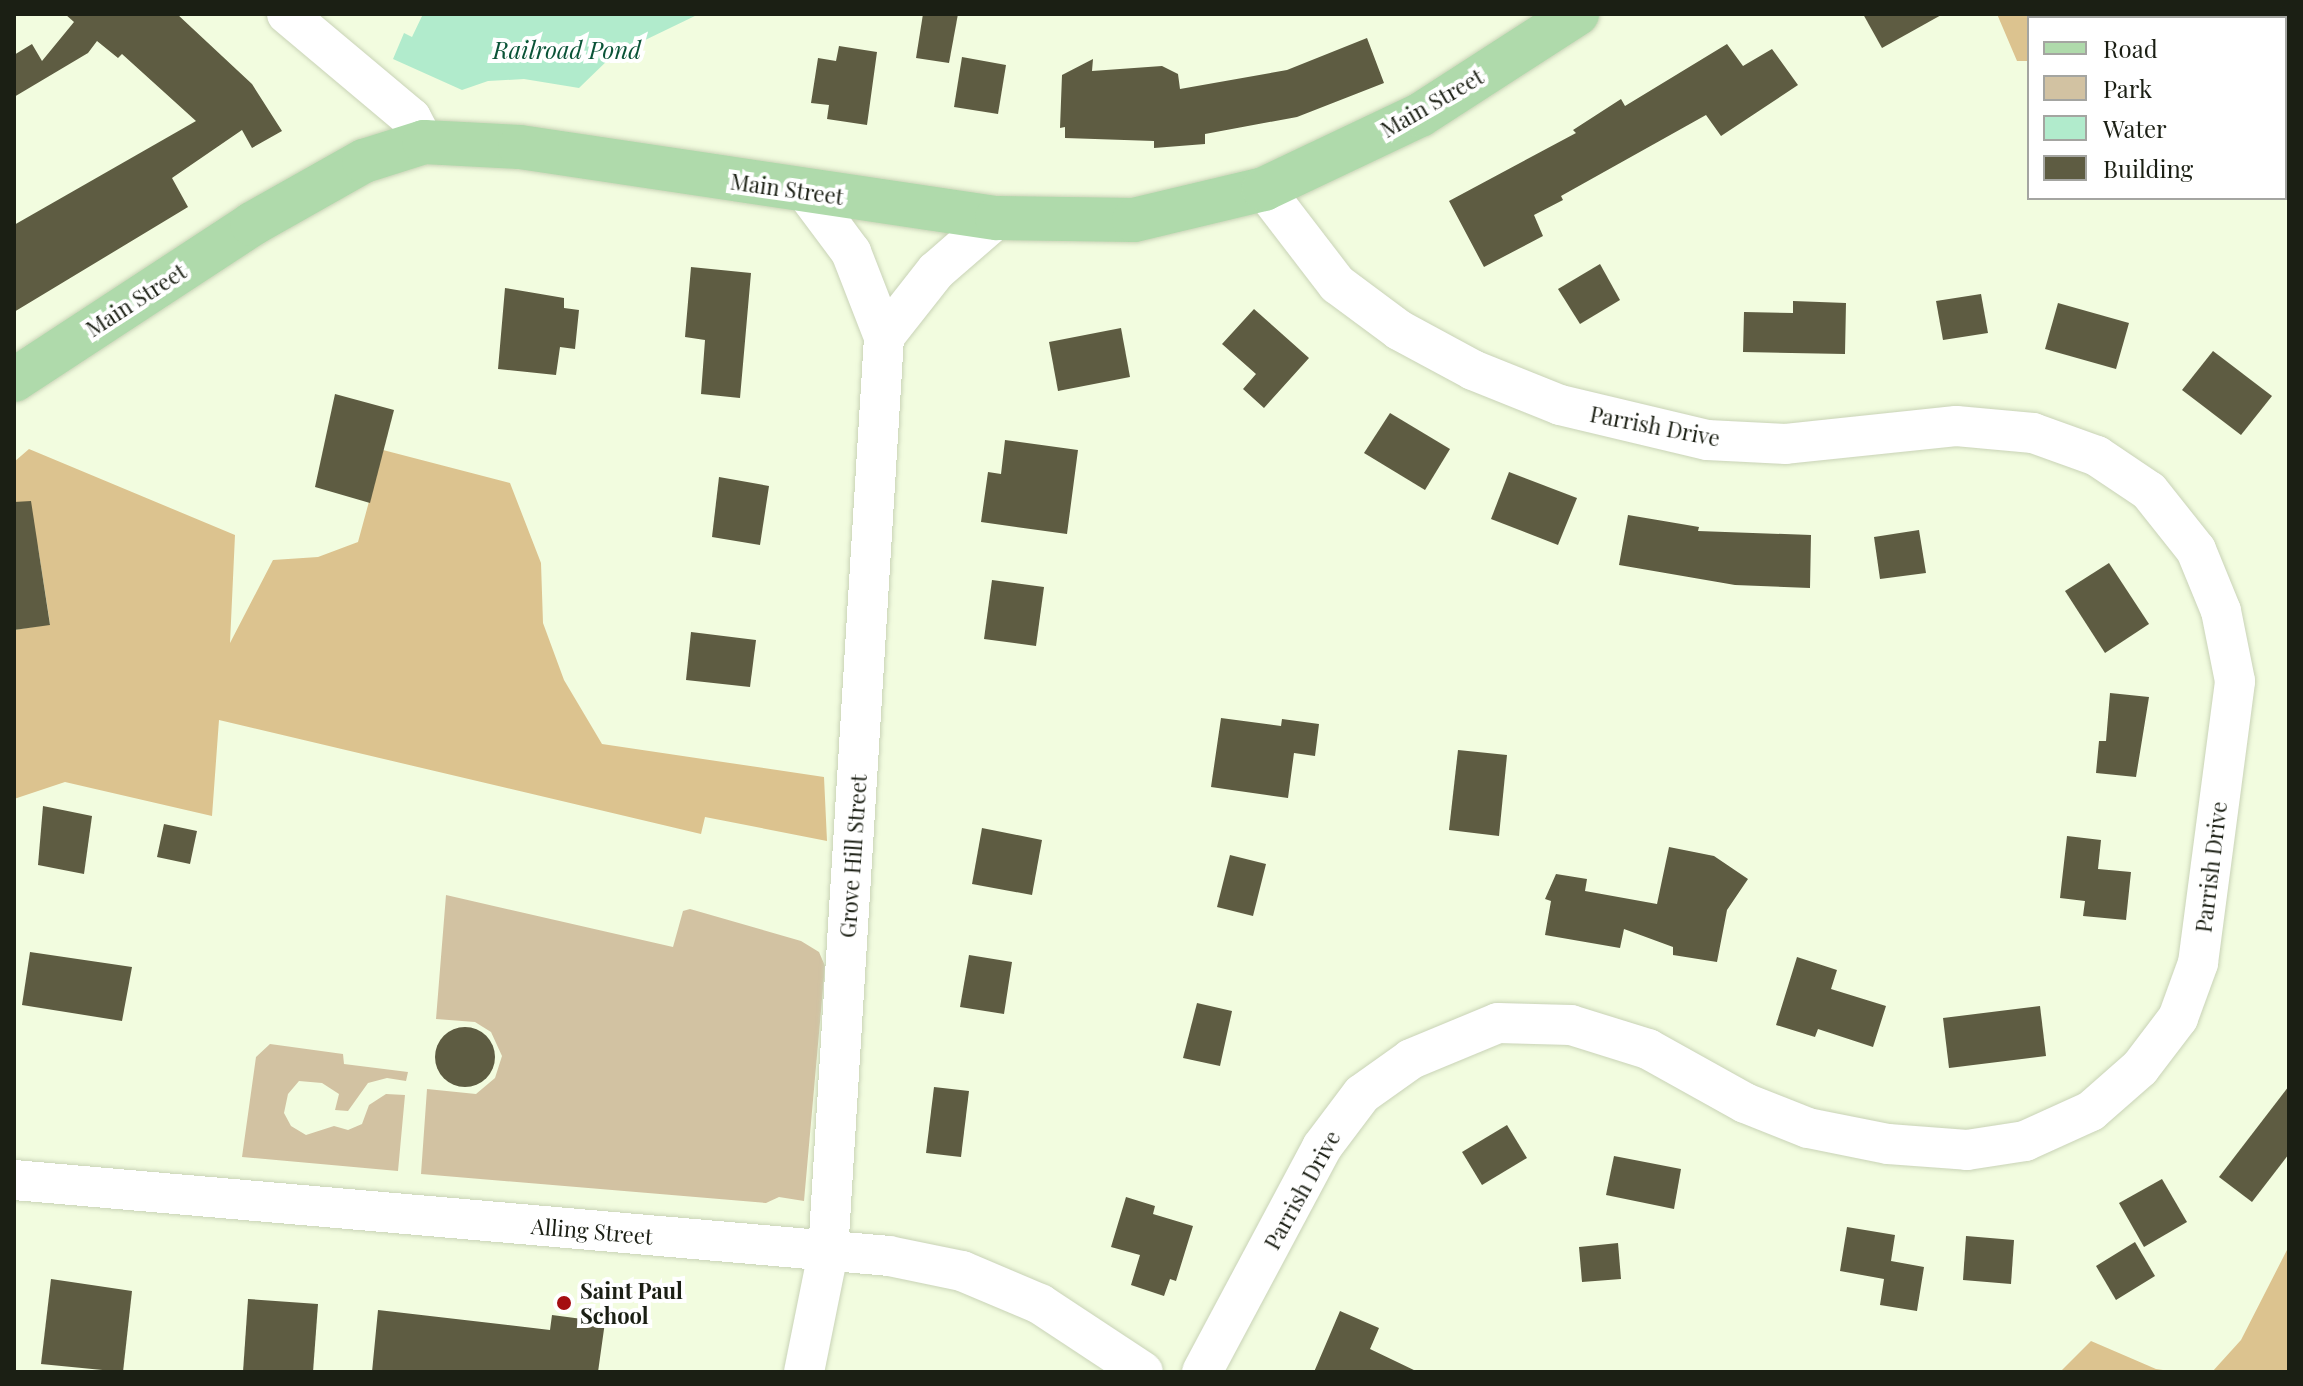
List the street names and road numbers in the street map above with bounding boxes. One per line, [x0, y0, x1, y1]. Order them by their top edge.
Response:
street label: Main Street [1376, 63, 1488, 143]
street label: Main Street [729, 168, 845, 210]
street label: Main Street [81, 258, 191, 342]
street label: Parrish Drive [1588, 400, 1722, 452]
street label: Grove Hill Street [834, 773, 872, 939]
street label: Parrish Drive [2190, 800, 2232, 934]
street label: Parrish Drive [1259, 1126, 1345, 1254]
street label: Alling Street [530, 1213, 654, 1249]

